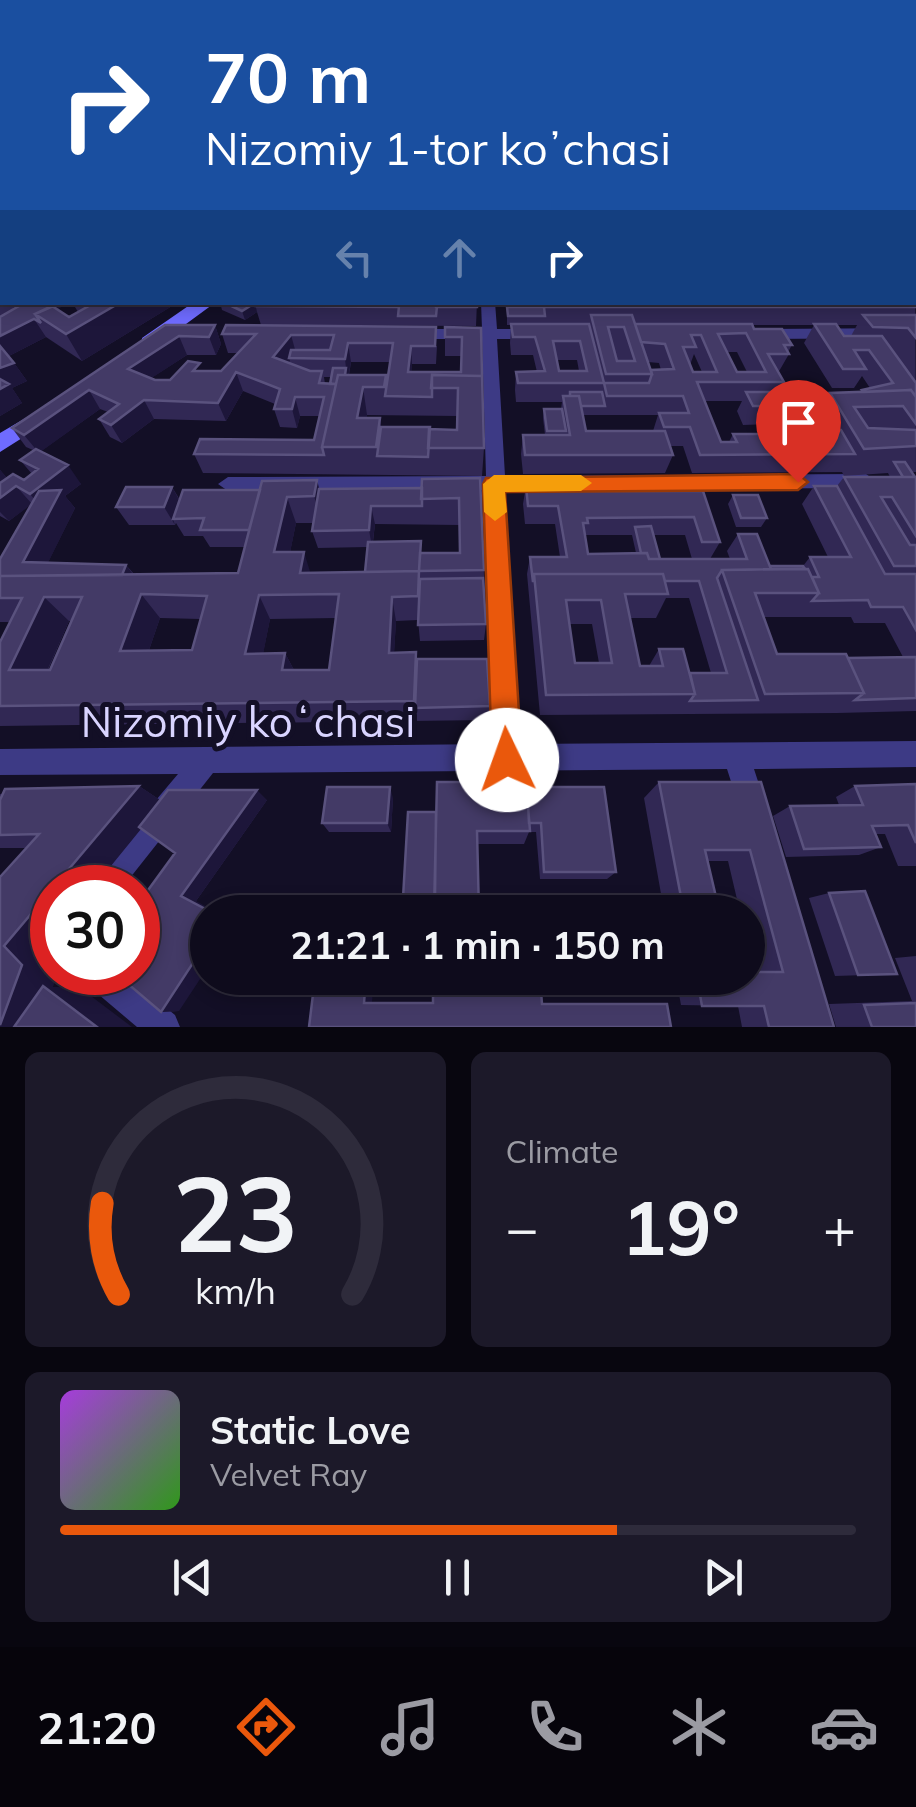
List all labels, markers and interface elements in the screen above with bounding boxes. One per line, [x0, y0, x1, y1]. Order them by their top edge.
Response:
text: 70 m [205, 33, 371, 121]
icon: right [40, 40, 170, 170]
text: Nizomiy 1-tor koʼchasi [205, 120, 671, 176]
icon: left [327, 230, 382, 285]
icon: ahead [432, 230, 487, 285]
icon: right [537, 230, 592, 285]
pin [756, 380, 841, 483]
icon: arrive [771, 395, 826, 450]
street label: Nizomiy koʻchasi [81, 695, 415, 748]
position arrow [455, 708, 559, 812]
speed limit sign: 30 [30, 865, 160, 995]
text: 21:21 · 1 min · 150 m [290, 921, 665, 969]
text: Climate [506, 1131, 618, 1171]
text: 23 [173, 1147, 298, 1278]
text: 19° [622, 1180, 740, 1274]
text: − [506, 1193, 539, 1262]
text: + [823, 1193, 856, 1262]
text: km/h [195, 1268, 276, 1313]
text: Static Love [210, 1406, 411, 1454]
text: Velvet Ray [210, 1454, 367, 1494]
icon: previous [165, 1550, 220, 1605]
icon: pause [430, 1550, 485, 1605]
icon: next [696, 1550, 751, 1605]
icon: directions [231, 1692, 301, 1762]
icon: music [375, 1692, 445, 1762]
icon: phone [520, 1692, 590, 1762]
icon: climate [664, 1692, 734, 1762]
icon: car [809, 1692, 879, 1762]
text: 21:20 [37, 1699, 156, 1755]

